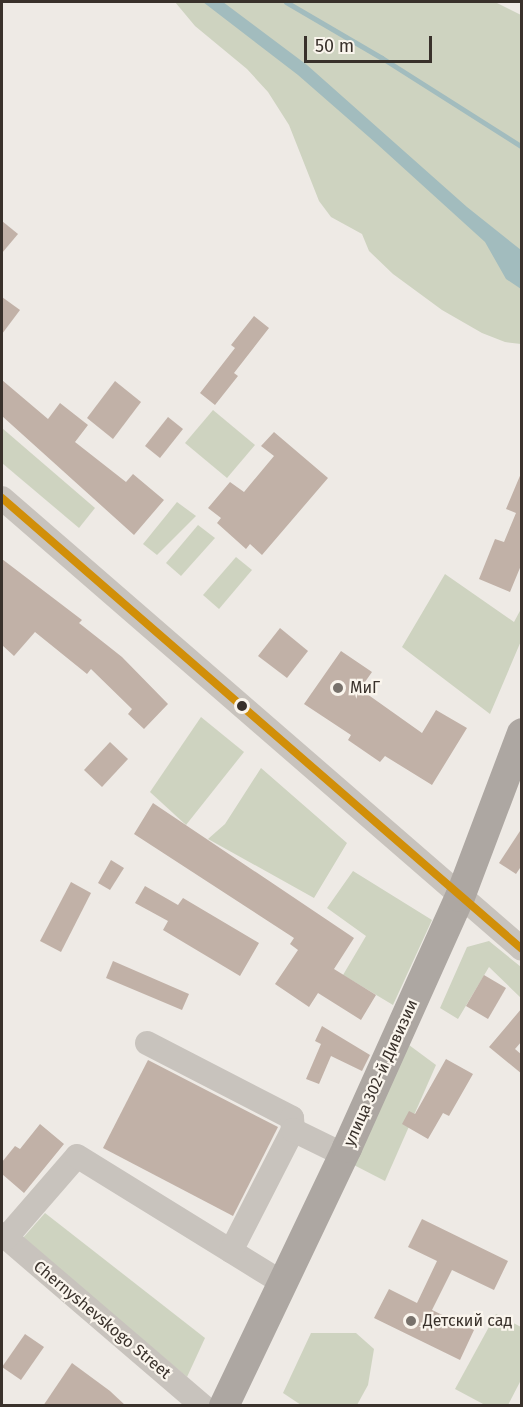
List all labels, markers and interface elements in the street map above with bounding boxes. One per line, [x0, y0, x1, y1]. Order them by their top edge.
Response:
scale bar [307, 24, 434, 62]
text: 50 m [315, 35, 354, 57]
place label: МиГ [350, 678, 380, 698]
marker: МиГ [331, 681, 345, 695]
unlabelled marker [236, 700, 248, 712]
street label: улица 302-й Дивизии [340, 996, 422, 1150]
street label: Chernyshevskogo Street [29, 1257, 175, 1383]
place label: Детский сад [423, 1311, 512, 1331]
marker: Детский сад [404, 1314, 418, 1328]

